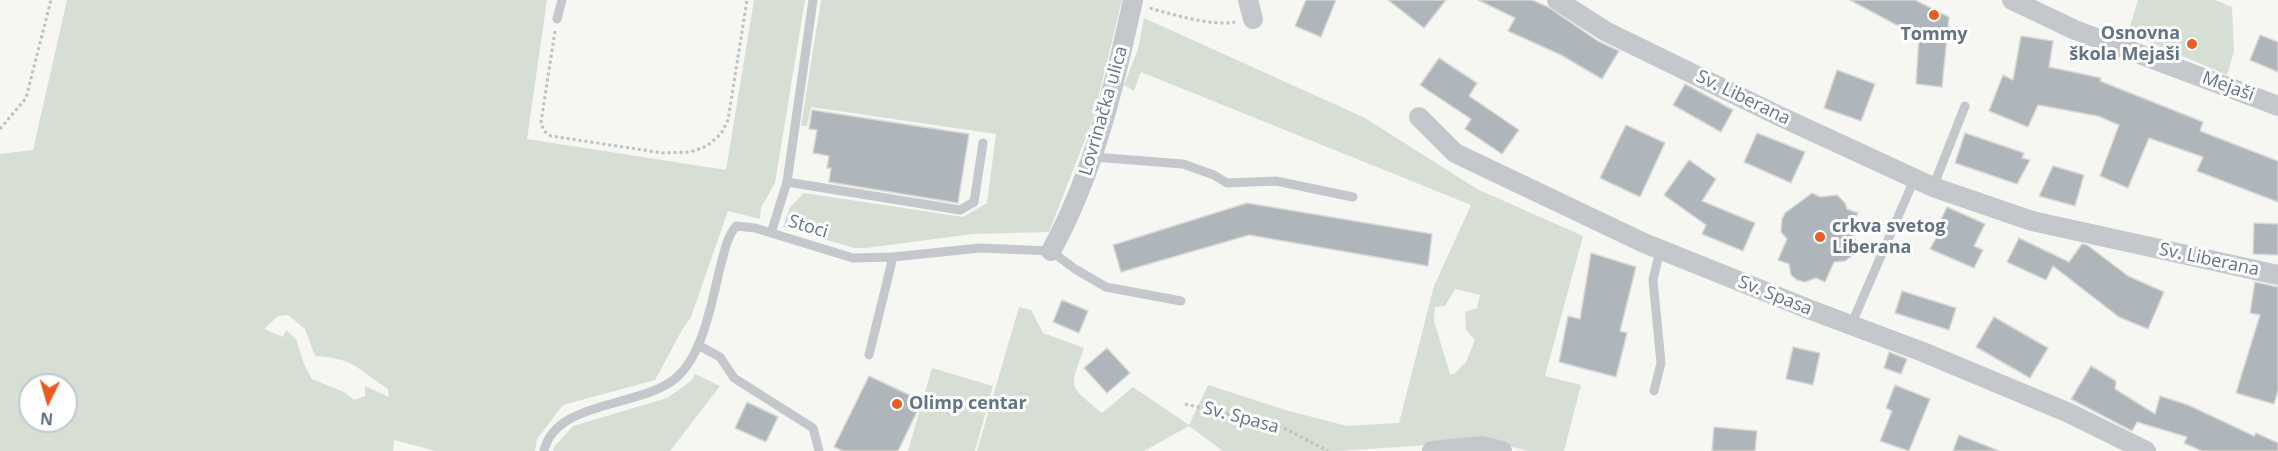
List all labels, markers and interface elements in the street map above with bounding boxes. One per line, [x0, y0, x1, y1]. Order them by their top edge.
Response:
marker: Tommy [1927, 8, 1941, 22]
place label: Osnovna škola Mejaši [2069, 23, 2180, 66]
place label: Tommy [1900, 24, 1968, 46]
marker: Osnovna škola Mejaši [2185, 37, 2199, 51]
street label: Lovrinačka ulica [1075, 44, 1133, 178]
street label: Sv. Liberana [1693, 66, 1793, 130]
street label: Mejaši [2199, 68, 2257, 106]
street label: Stoci [786, 211, 830, 243]
place label: crkva svetog Liberana [1832, 216, 1945, 258]
marker: crkva svetog Liberana [1813, 230, 1827, 244]
street label: Sv. Liberana [2157, 239, 2261, 281]
street label: Sv. Spasa [1735, 271, 1815, 321]
north arrow [18, 373, 78, 433]
place label: Olimp centar [909, 393, 1027, 415]
marker: Olimp centar [890, 397, 904, 411]
street label: Sv. Spasa [1201, 398, 1281, 438]
text: N [39, 407, 54, 430]

